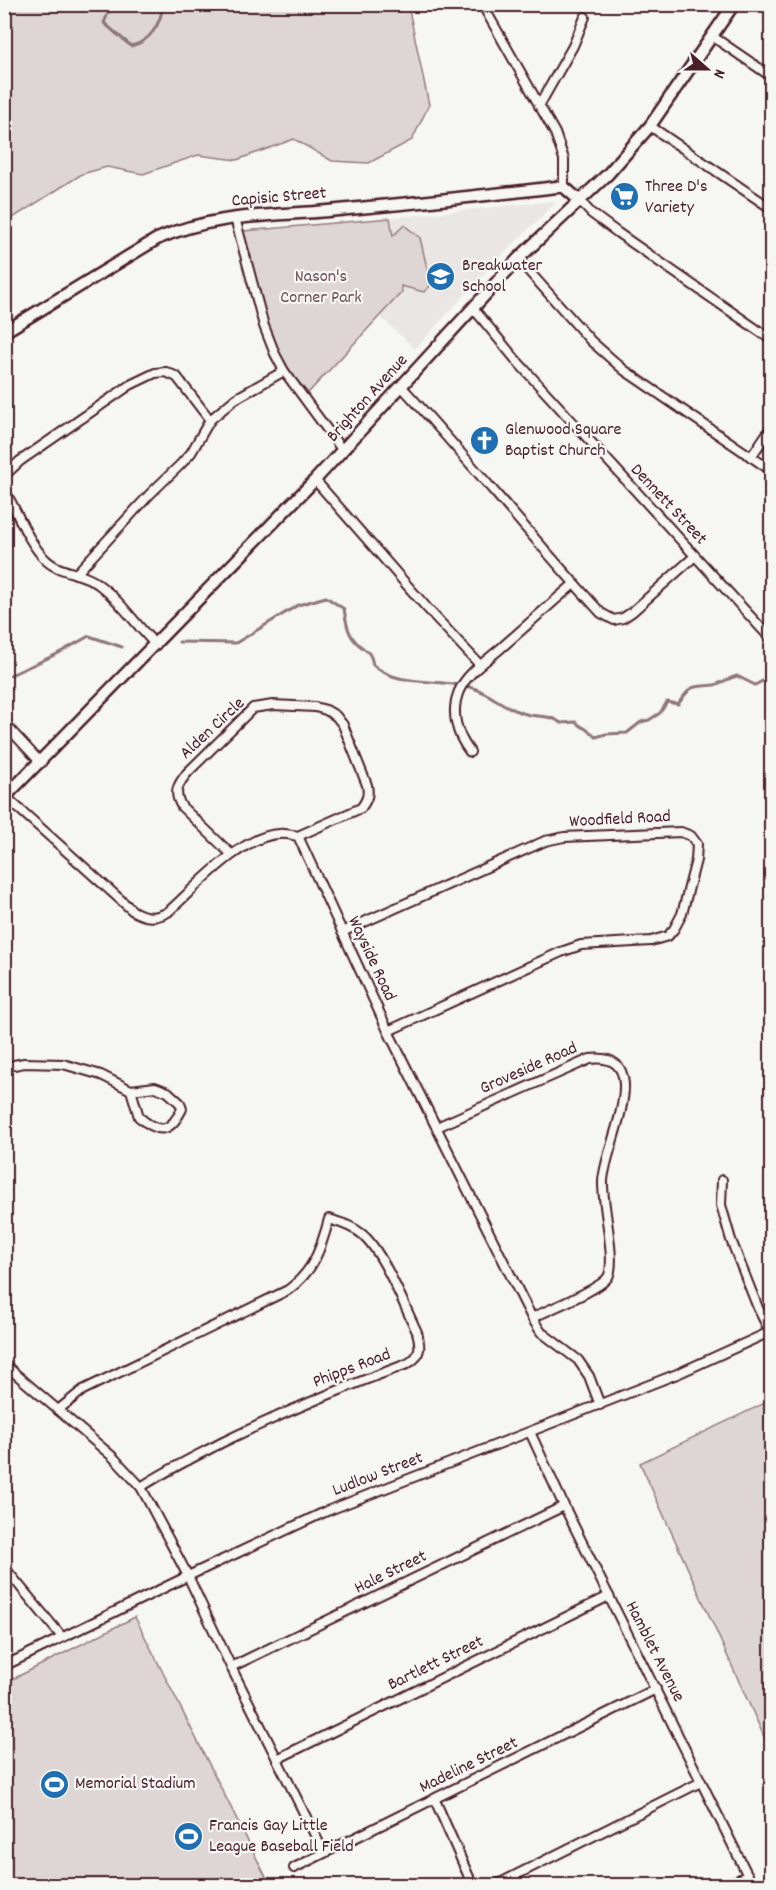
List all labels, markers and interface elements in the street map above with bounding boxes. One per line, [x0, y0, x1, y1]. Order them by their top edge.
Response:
north arrow [677, 39, 737, 99]
text: N [706, 66, 731, 81]
place label: Three D's Variety [645, 175, 708, 221]
street label: Capisic Street [231, 181, 328, 215]
supermarket icon: Three D's Variety [608, 181, 640, 213]
place label: Breakwater School [462, 254, 543, 300]
school or university icon: Breakwater School [425, 260, 457, 292]
park label: Nason's Corner Park [280, 265, 362, 311]
street label: Brighton Avenue [322, 349, 414, 449]
place label: Glenwood Square Baptist Church [505, 418, 622, 464]
church icon: Glenwood Square Baptist Church [468, 424, 500, 456]
street label: Dennett Street [624, 459, 712, 551]
street label: Alden Circle [175, 692, 251, 766]
street label: Woodfield Road [569, 805, 671, 835]
street label: Wayside Road [340, 912, 402, 1006]
street label: Groveside Road [476, 1036, 582, 1102]
street label: Phipps Road [309, 1343, 395, 1395]
street label: Ludlow Street [329, 1446, 427, 1504]
street label: Hale Street [351, 1545, 432, 1601]
street label: Hamblet Avenue [618, 1597, 690, 1707]
street label: Bartlett Street [384, 1630, 488, 1698]
street label: Madeline Street [415, 1731, 523, 1801]
sports icon: Memorial Stadium [38, 1768, 70, 1800]
place label: Memorial Stadium [75, 1772, 196, 1797]
place label: Francis Gay Little League Baseball Field [209, 1814, 354, 1860]
sports icon: Francis Gay Little League Baseball Field [172, 1820, 204, 1852]

